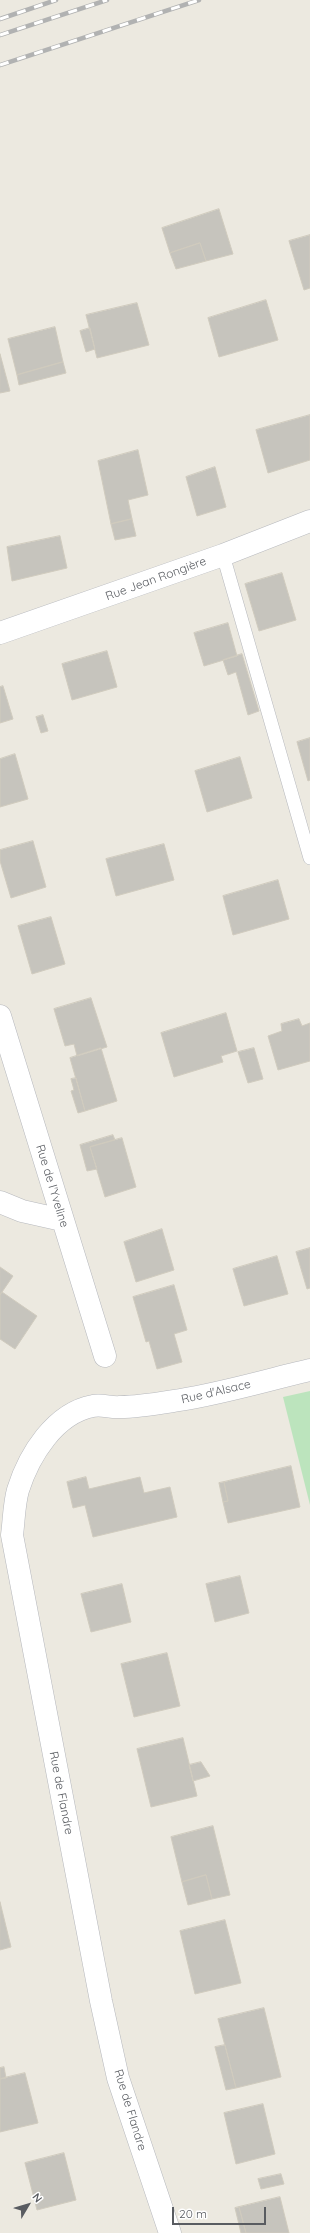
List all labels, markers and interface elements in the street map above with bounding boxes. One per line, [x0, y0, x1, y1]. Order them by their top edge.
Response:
street label: Rue Jean Rongière [104, 554, 208, 604]
street label: Rue de l'Yveline [33, 1143, 71, 1229]
street label: Rue d'Alsace [180, 1377, 252, 1407]
street label: Rue de Flandre [46, 1750, 76, 1836]
street label: Rue de Flandre [111, 2068, 149, 2152]
north arrow [8, 2185, 48, 2225]
text: N [29, 2190, 45, 2205]
scale bar [174, 2199, 268, 2225]
text: 20 m [179, 2206, 207, 2221]

